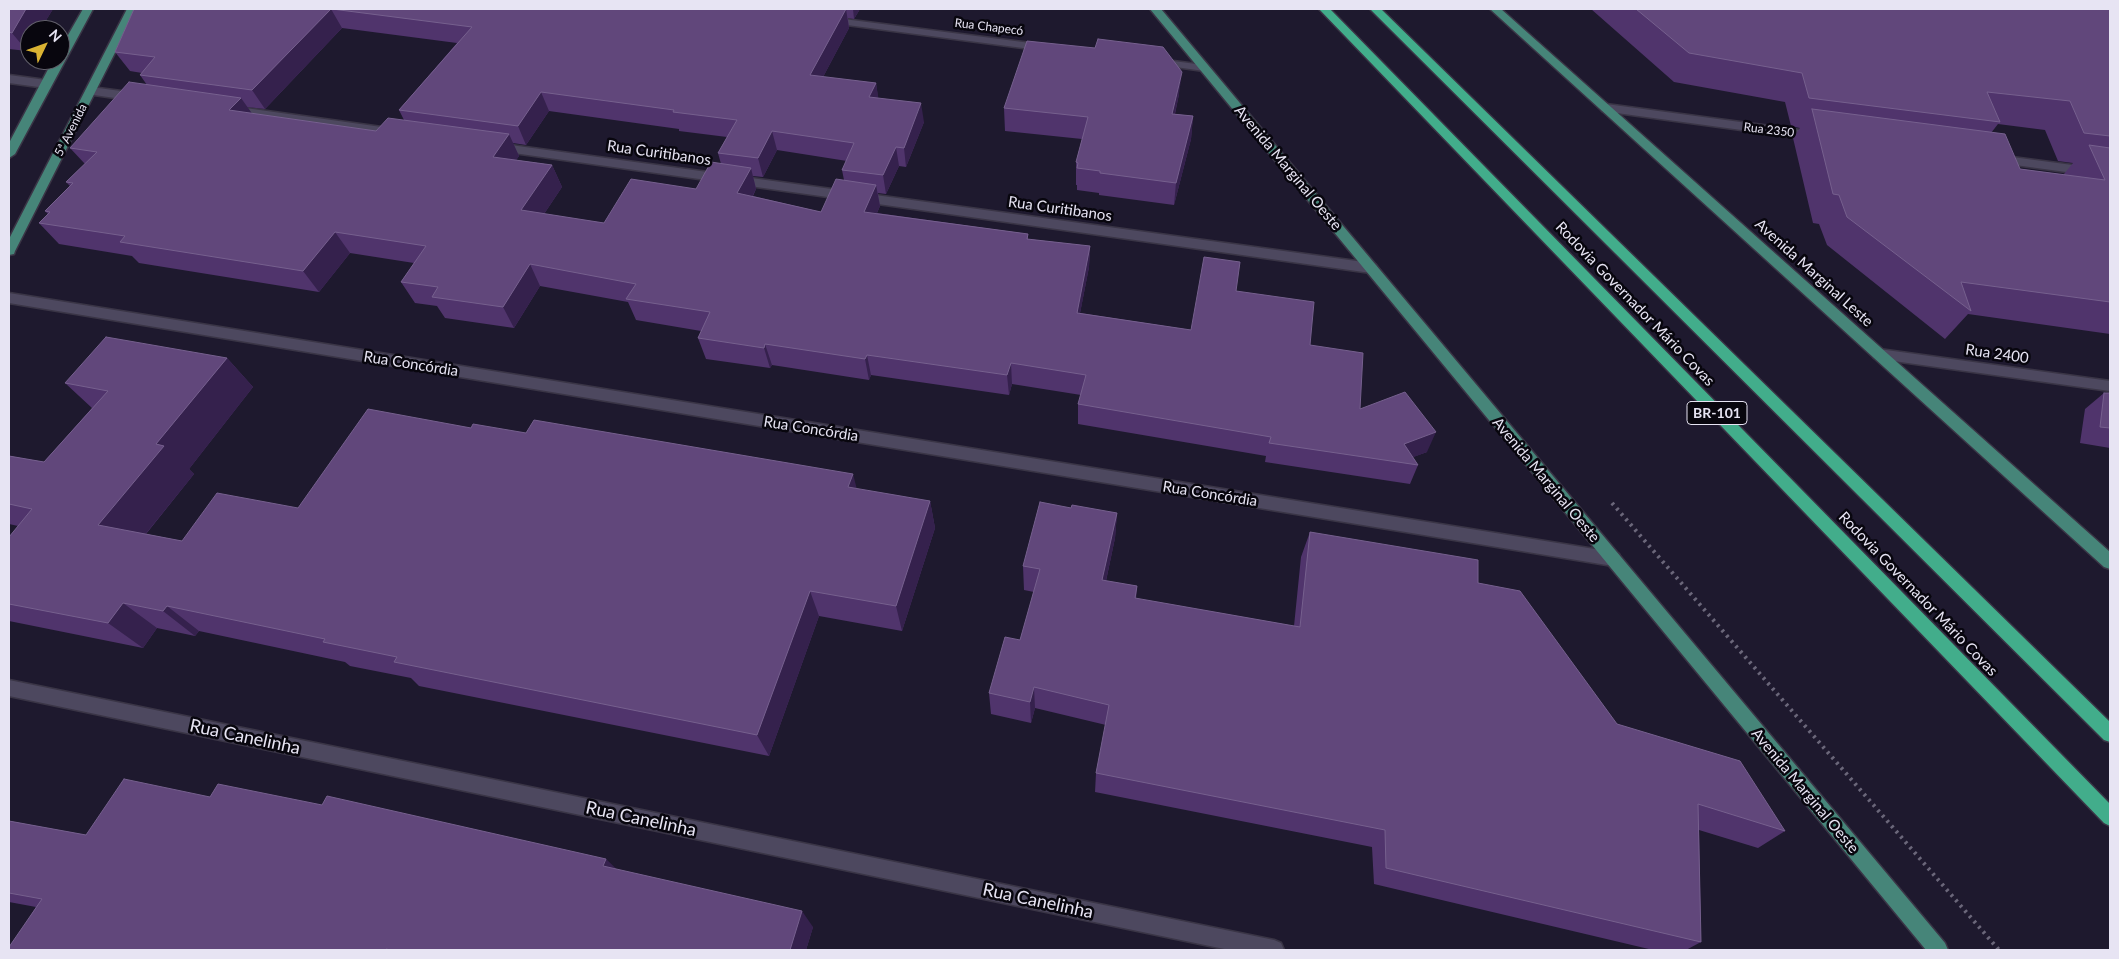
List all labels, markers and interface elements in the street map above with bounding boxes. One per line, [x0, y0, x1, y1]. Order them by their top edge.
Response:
street label: Rua Chapecó [954, 16, 1024, 38]
north arrow [20, 20, 70, 70]
text: N [46, 26, 66, 45]
street label: 5ª Avenida [52, 101, 90, 159]
street label: Avenida Marginal Oeste [1231, 102, 1345, 234]
street label: Rua 2350 [1743, 120, 1795, 140]
street label: Rua Curitibanos [606, 137, 712, 169]
street label: Rua Curitibanos [1007, 193, 1113, 225]
street label: Avenida Marginal Leste [1751, 215, 1877, 331]
street label: Rodovia Governador Mário Covas [1552, 218, 1718, 390]
street label: Rua 2400 [1964, 341, 2030, 367]
street label: Rua Concórdia [362, 348, 460, 380]
road number: BR-101 [1687, 402, 1747, 424]
street label: Rua Concórdia [762, 413, 860, 445]
street label: Avenida Marginal Oeste [1489, 414, 1603, 546]
street label: Rua Concórdia [1161, 478, 1259, 510]
street label: Rodovia Governador Mário Covas [1835, 508, 2001, 680]
street label: Rua Canelinha [188, 715, 302, 759]
street label: Avenida Marginal Oeste [1748, 725, 1862, 857]
street label: Rua Canelinha [584, 797, 698, 841]
street label: Rua Canelinha [981, 879, 1095, 923]

